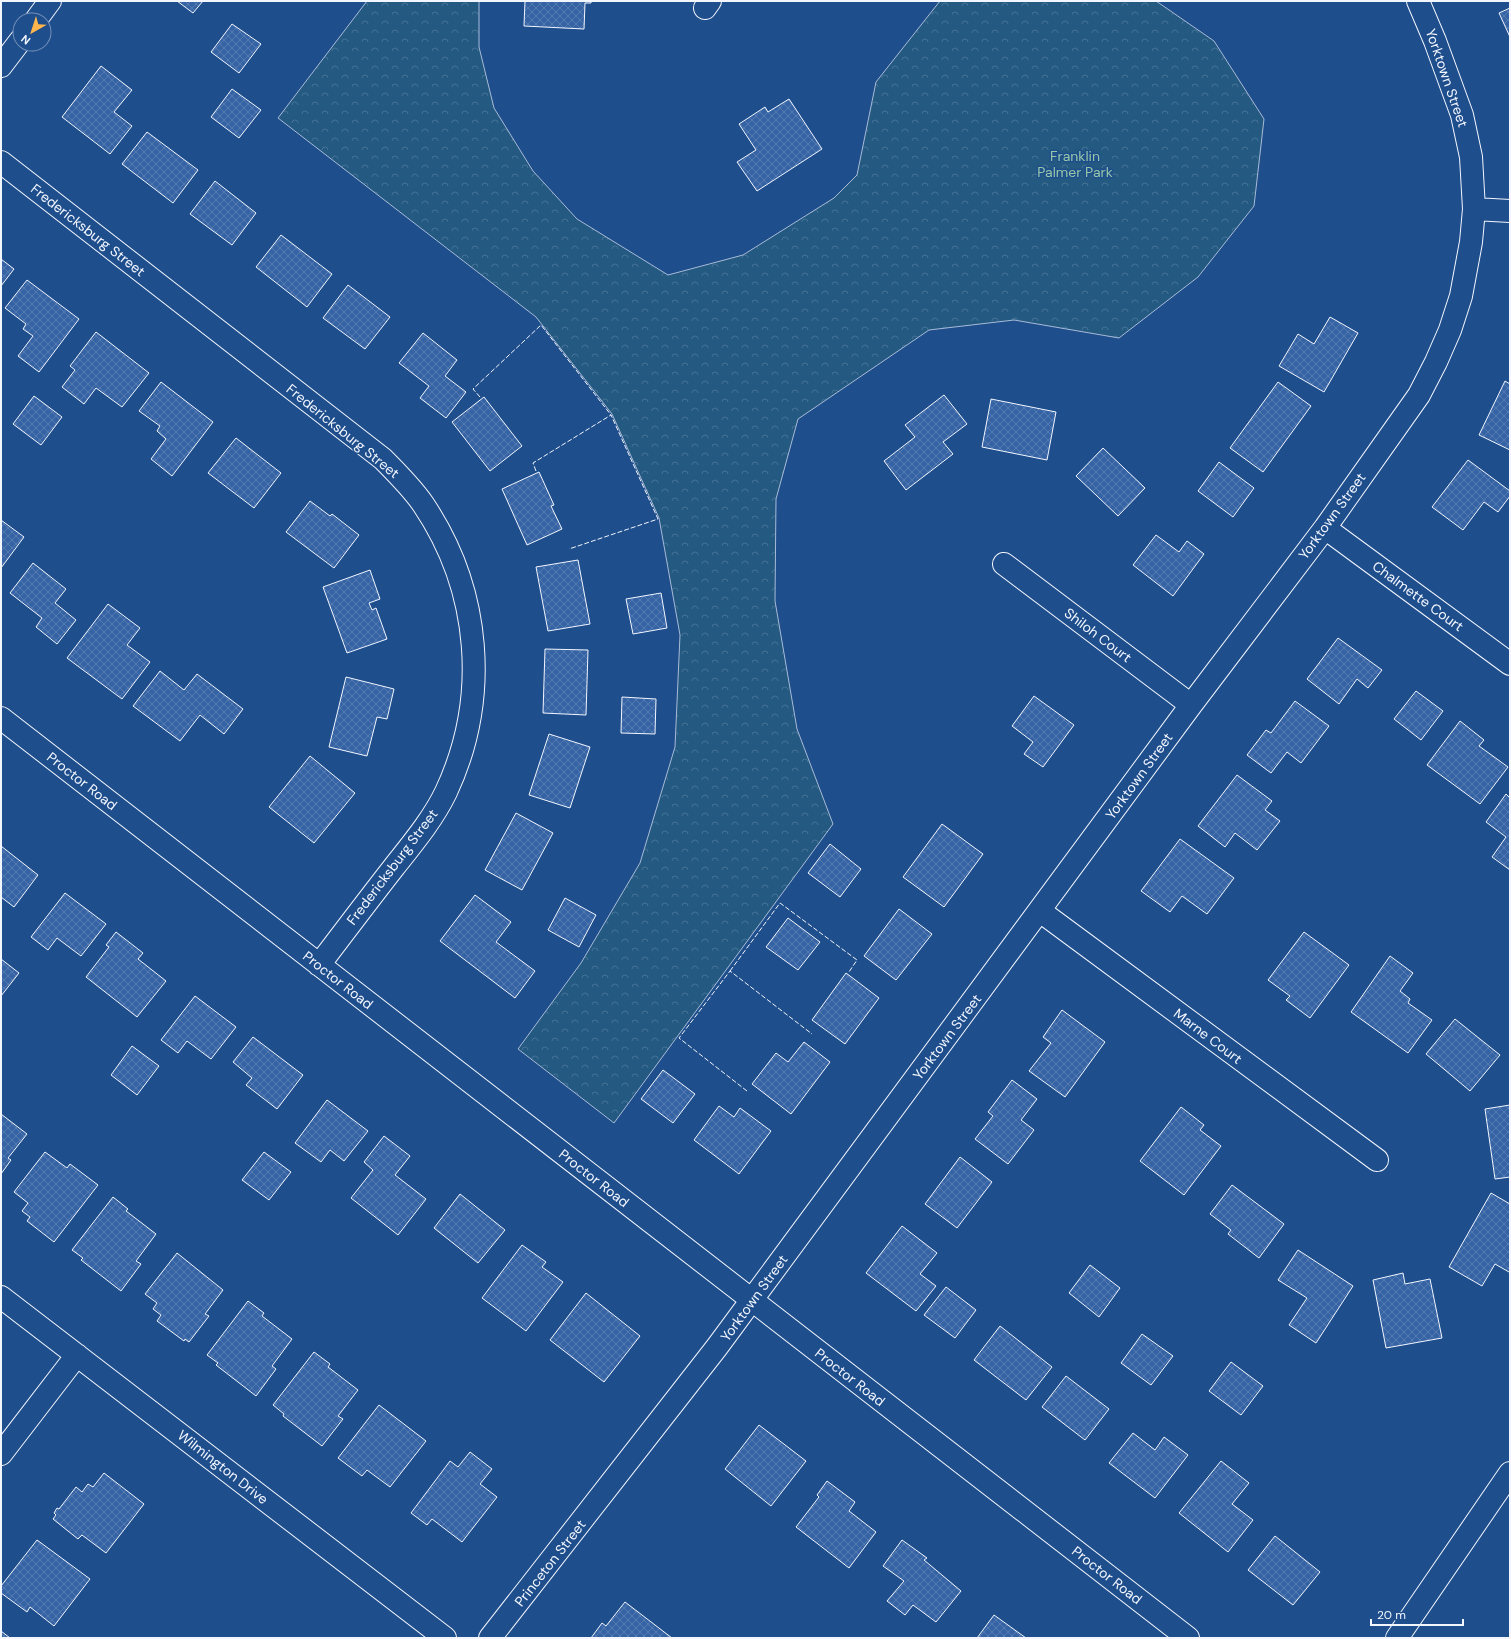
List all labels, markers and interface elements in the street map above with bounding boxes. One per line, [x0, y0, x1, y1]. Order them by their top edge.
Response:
north arrow [12, 12, 52, 52]
street label: Yorktown Street [1422, 26, 1472, 130]
text: N [18, 32, 33, 48]
park label: Franklin Palmer Park [1037, 147, 1113, 181]
street label: Fredericksburg Street [27, 180, 149, 280]
street label: Fredericksburg Street [283, 380, 403, 482]
street label: Yorktown Street [1294, 469, 1370, 563]
street label: Chalmette Court [1369, 557, 1467, 635]
street label: Shiloh Court [1061, 604, 1135, 666]
street label: Yorktown Street [1101, 729, 1177, 823]
street label: Proctor Road [43, 748, 121, 814]
street label: Fredericksburg Street [343, 806, 441, 928]
street label: Proctor Road [299, 947, 377, 1013]
street label: Yorktown Street [909, 990, 985, 1084]
street label: Marne Court [1170, 1004, 1246, 1068]
street label: Proctor Road [555, 1145, 633, 1211]
street label: Yorktown Street [716, 1251, 792, 1345]
street label: Proctor Road [811, 1344, 889, 1410]
street label: Wilmington Drive [174, 1426, 272, 1508]
street label: Princeton Street [510, 1516, 590, 1610]
street label: Proctor Road [1068, 1542, 1146, 1608]
scale bar [1371, 1601, 1463, 1627]
text: 20 m [1377, 1607, 1406, 1623]

